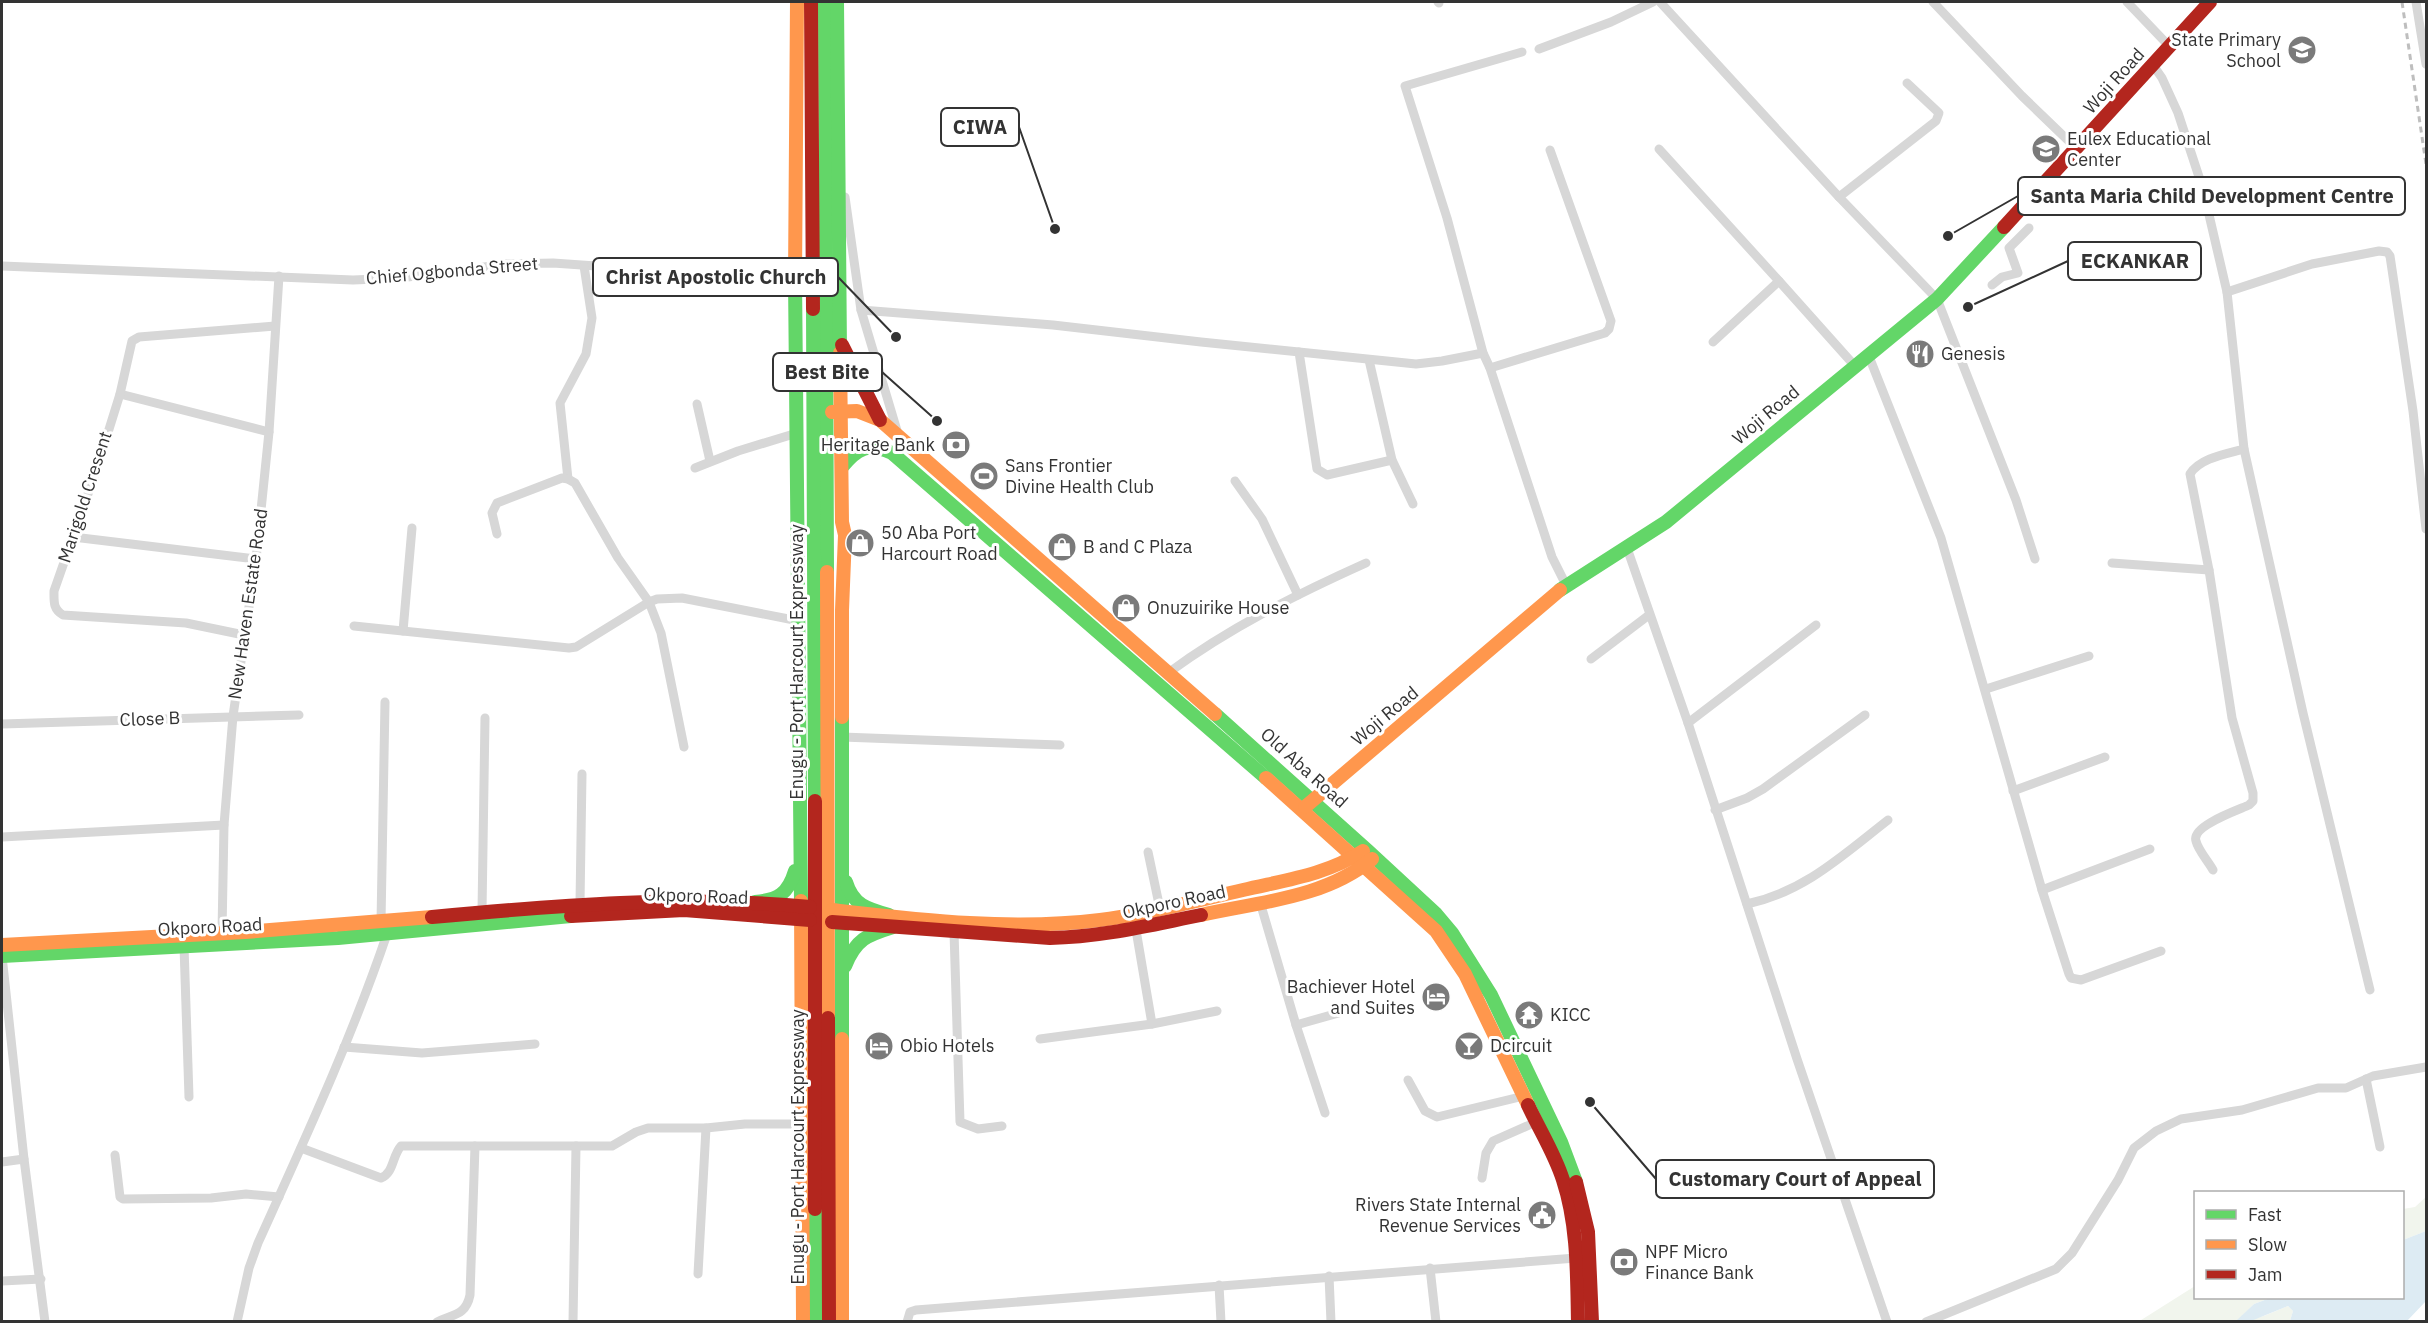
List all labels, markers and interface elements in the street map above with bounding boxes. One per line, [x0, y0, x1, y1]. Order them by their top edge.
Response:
place label: State Primary School [2171, 28, 2281, 72]
school or university icon: State Primary School [2286, 34, 2318, 66]
street label: Woji Road [2078, 43, 2149, 118]
callout: CIWA [941, 108, 1019, 146]
text: CIWA [953, 113, 1007, 140]
place label: Eulex Educational Center [2067, 127, 2211, 171]
school or university icon: Eulex Educational Center [2030, 133, 2062, 165]
callout: Santa Maria Child Development Centre [2018, 177, 2405, 215]
text: Santa Maria Child Development Centre [2030, 182, 2394, 209]
callout: ECKANKAR [2068, 242, 2201, 280]
text: ECKANKAR [2081, 247, 2189, 274]
street label: Chief Ogbonda Street [365, 252, 539, 289]
callout: Christ Apostolic Church [593, 258, 838, 296]
text: Christ Apostolic Church [606, 263, 826, 290]
restaurant icon: Genesis [1904, 338, 1936, 370]
place label: Genesis [1941, 342, 2006, 365]
callout: Best Bite [773, 353, 882, 391]
text: Best Bite [785, 358, 869, 385]
street label: Woji Road [1727, 380, 1804, 449]
street label: Marigold Cresent [52, 428, 117, 566]
bank icon: Heritage Bank [940, 429, 972, 461]
place label: Heritage Bank [821, 433, 936, 456]
place label: Sans Frontier Divine Health Club [1005, 454, 1154, 498]
sports icon: Sans Frontier Divine Health Club [968, 460, 1000, 492]
street label: New Haven Estate Road [223, 507, 272, 701]
place label: 50 Aba Port Harcourt Road [881, 521, 998, 565]
street label: Enugu - Port Harcourt Expressway [785, 524, 808, 800]
shop icon: 50 Aba Port Harcourt Road [844, 527, 876, 559]
shop icon: B and C Plaza [1046, 531, 1078, 563]
place label: B and C Plaza [1083, 535, 1193, 558]
shop icon: Onuzuirike House [1110, 592, 1142, 624]
place label: Onuzuirike House [1147, 596, 1289, 619]
street label: Woji Road [1346, 681, 1423, 750]
street label: Close B [119, 706, 181, 731]
street label: Old Aba Road [1256, 722, 1353, 813]
street label: Okporo Road [1120, 879, 1228, 924]
street label: Okporo Road [643, 882, 749, 909]
street label: Okporo Road [157, 912, 263, 941]
place label: Bachiever Hotel and Suites [1287, 975, 1415, 1019]
hotel icon: Bachiever Hotel and Suites [1420, 981, 1452, 1013]
temple icon: KICC [1513, 999, 1545, 1031]
place label: KICC [1550, 1003, 1591, 1026]
street label: Enugu - Port Harcourt Expressway [786, 1009, 809, 1285]
hotel icon: Obio Hotels [863, 1030, 895, 1062]
bar icon: Dcircuit [1453, 1030, 1485, 1062]
place label: Obio Hotels [900, 1034, 995, 1057]
place label: Dcircuit [1490, 1034, 1552, 1057]
callout: Customary Court of Appeal [1656, 1160, 1934, 1198]
text: Customary Court of Appeal [1668, 1165, 1922, 1192]
legend [2194, 1191, 2404, 1299]
place label: Rivers State Internal Revenue Services [1355, 1193, 1521, 1237]
public building icon: Rivers State Internal Revenue Services [1526, 1199, 1558, 1231]
text: Fast [2248, 1203, 2282, 1226]
text: Slow [2248, 1233, 2287, 1256]
place label: NPF Micro Finance Bank [1645, 1240, 1754, 1284]
bank icon: NPF Micro Finance Bank [1608, 1246, 1640, 1278]
text: Jam [2248, 1263, 2283, 1286]

